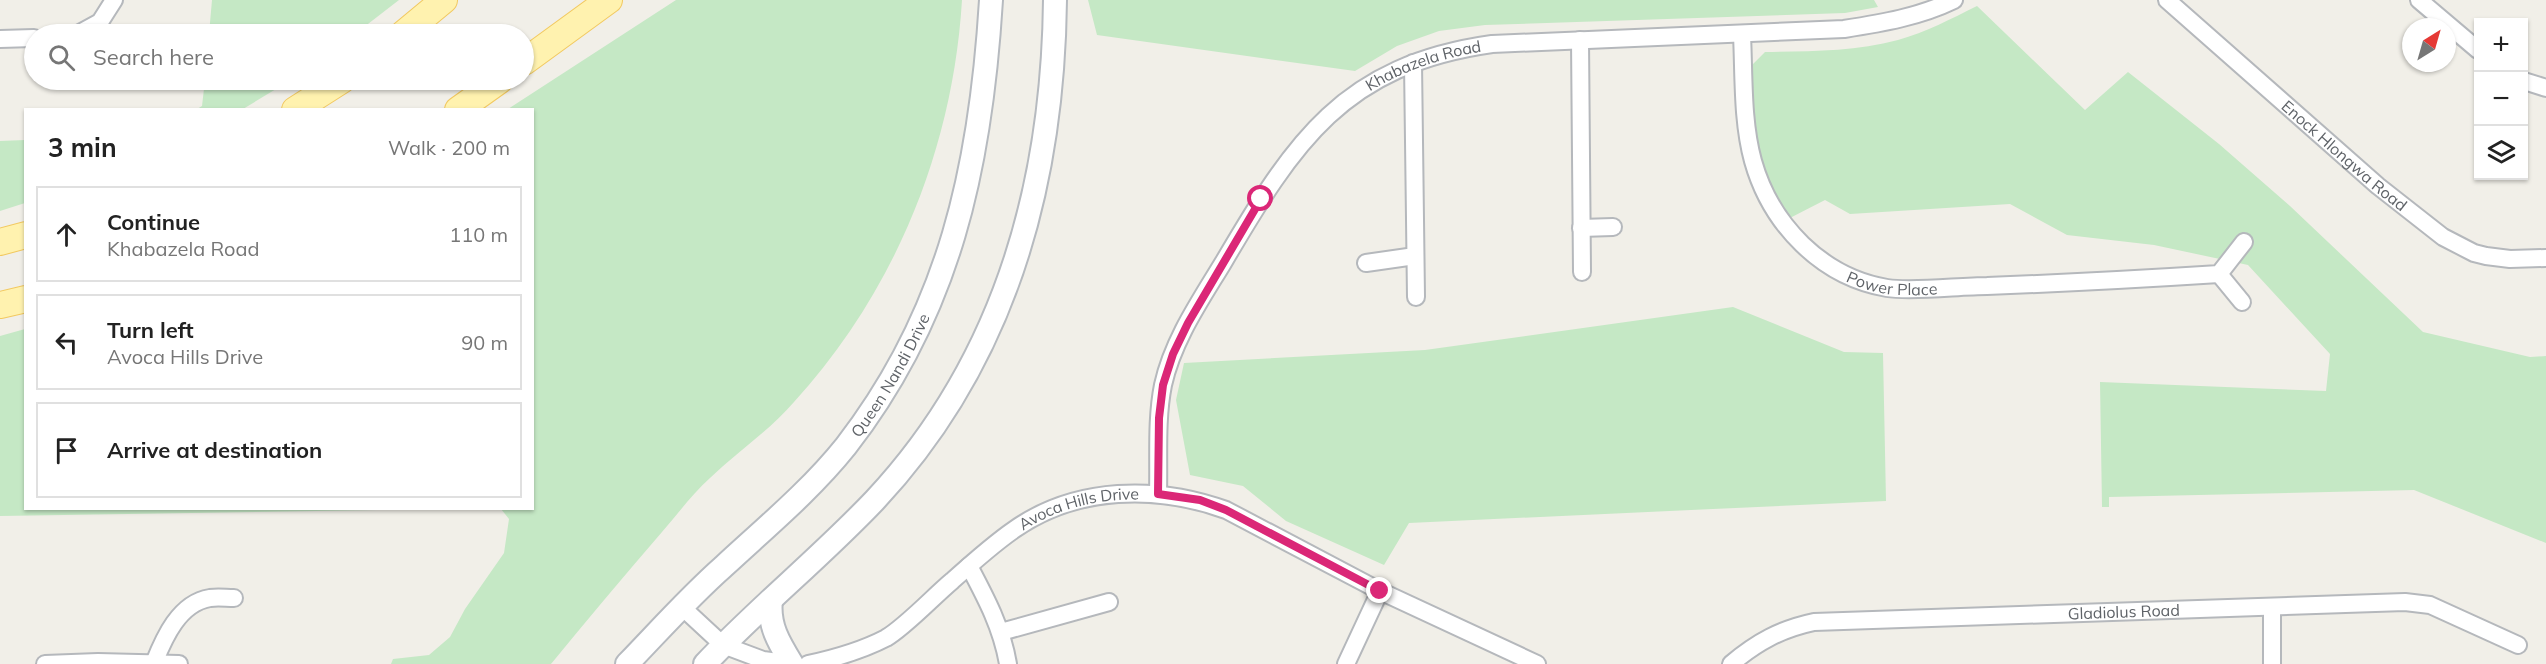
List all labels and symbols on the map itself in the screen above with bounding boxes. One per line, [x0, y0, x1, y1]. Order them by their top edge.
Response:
north arrow [2402, 18, 2456, 72]
street label: Khabazela Road [1361, 36, 1483, 95]
street label: Enock Hlongwa Road [2278, 96, 2411, 215]
route start [1247, 185, 1273, 211]
street label: Power Place [1844, 267, 1938, 299]
street label: Queen Nandi Drive [846, 310, 934, 441]
street label: Avoca Hills Drive [1015, 483, 1139, 534]
route end [1366, 577, 1392, 603]
street label: Gladiolus Road [2067, 600, 2180, 623]

